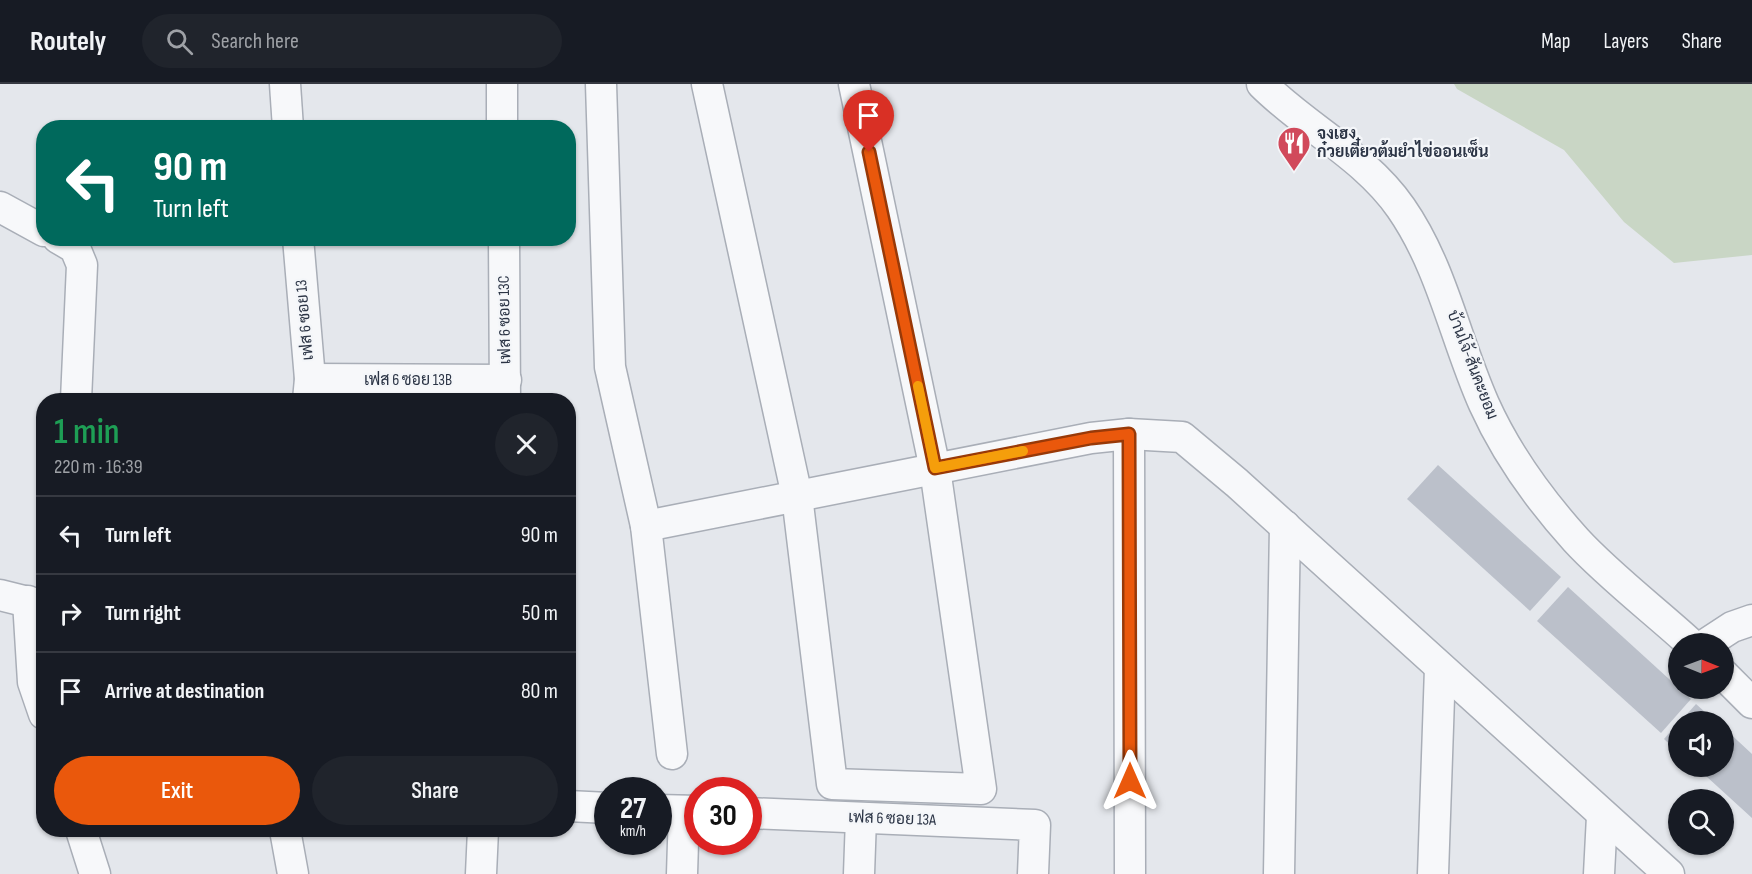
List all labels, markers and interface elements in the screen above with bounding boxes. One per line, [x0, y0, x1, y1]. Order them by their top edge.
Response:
search box [142, 14, 562, 68]
text: Routely [30, 25, 106, 58]
icon: search [163, 25, 196, 58]
text: Search here [211, 28, 299, 55]
text: Map [1541, 29, 1570, 54]
text: Layers [1603, 29, 1649, 54]
text: Share [1682, 29, 1722, 54]
pin [843, 90, 894, 152]
icon: arrive [852, 99, 885, 132]
restaurant icon: จงเฮง ก๋วยเตี๋ยวต้มยำไข่ออนเซ็น [1276, 125, 1312, 172]
place label: จงเฮง ก๋วยเตี๋ยวต้มยำไข่ออนเซ็น [1317, 125, 1489, 162]
text: 90 m [153, 142, 227, 193]
icon: left [54, 144, 132, 222]
text: Turn left [153, 193, 229, 225]
street label: เฟส 6 ซอย 13C [495, 275, 515, 365]
street label: เฟส 6 ซอย 13 [292, 279, 318, 361]
street label: บ้านโจ้-สันคะยอม [1442, 307, 1504, 422]
street label: เฟส 6 ซอย 13B [364, 371, 452, 390]
text: 1 min [54, 411, 119, 454]
button: close [495, 413, 558, 476]
text: 220 m · 16:39 [54, 455, 143, 479]
icon: left [54, 519, 87, 552]
text: Turn left [105, 522, 171, 549]
text: 90 m [521, 522, 558, 549]
icon: right [54, 597, 87, 630]
text: Turn right [105, 600, 181, 627]
text: 50 m [522, 600, 558, 627]
north arrow [1668, 633, 1734, 699]
map controls [1668, 633, 1734, 855]
icon: arrive [54, 675, 87, 708]
text: Arrive at destination [105, 678, 264, 705]
text: 80 m [521, 678, 558, 705]
button: sound [1668, 711, 1734, 777]
position arrow [1098, 749, 1162, 813]
button: Exit [54, 756, 300, 825]
button: Share [312, 756, 558, 825]
speed limit sign: 30 [684, 777, 762, 855]
button: search [1668, 789, 1734, 855]
text: 27 [620, 791, 646, 827]
street label: เฟส 6 ซอย 13A [848, 808, 936, 830]
text: km/h [620, 822, 646, 841]

